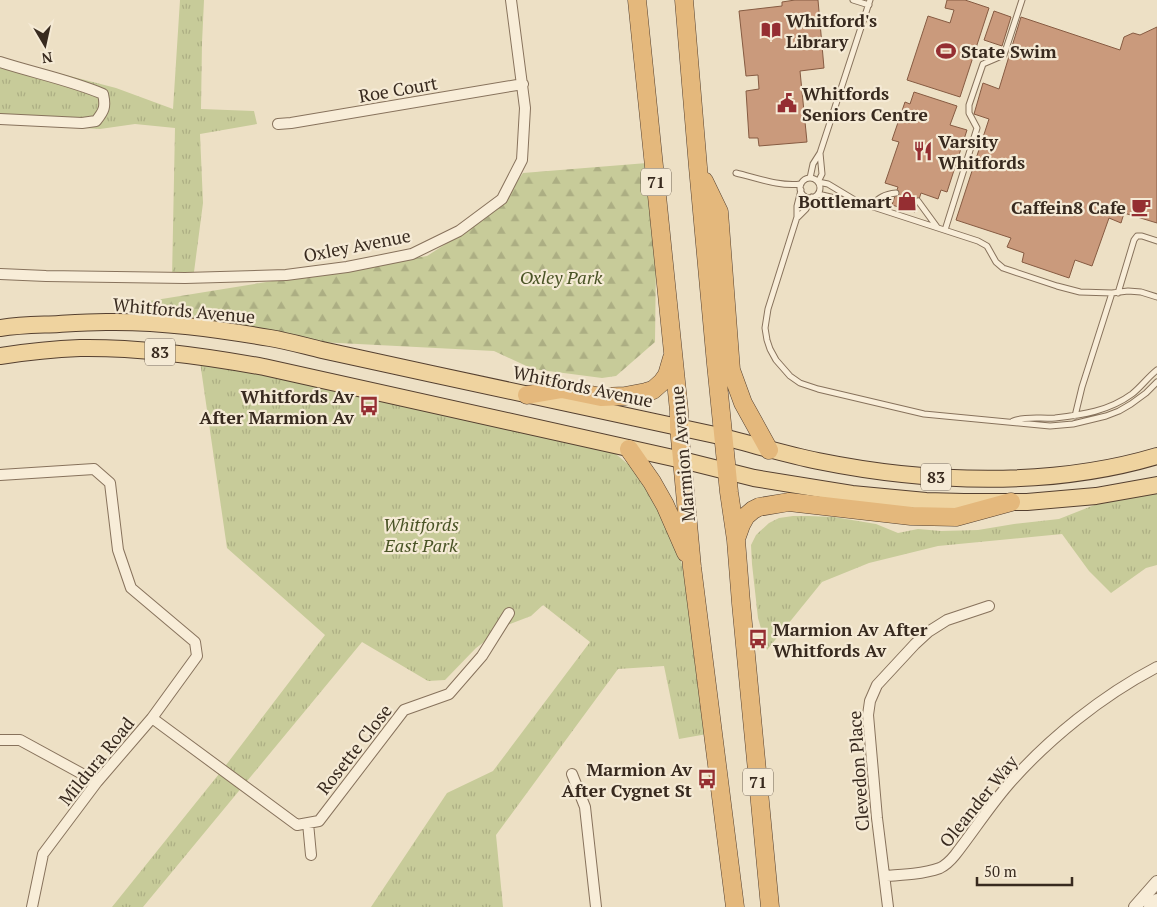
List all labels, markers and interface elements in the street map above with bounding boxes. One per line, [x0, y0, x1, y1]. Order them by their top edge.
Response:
place label: Whitford's Library [786, 8, 877, 53]
library icon: Whitford's Library [760, 19, 782, 41]
north arrow [20, 20, 70, 70]
place label: State Swim [961, 39, 1057, 63]
sports icon: State Swim [935, 40, 957, 62]
text: N [40, 48, 54, 69]
street label: Roe Court [357, 70, 440, 108]
place label: Whitfords Seniors Centre [802, 81, 928, 126]
public building icon: Whitfords Seniors Centre [776, 92, 798, 114]
place label: Varsity Whitfords [938, 129, 1025, 174]
restaurant icon: Varsity Whitfords [912, 140, 934, 162]
road number: 71 [641, 168, 671, 196]
place label: Bottlemart [798, 189, 892, 213]
shop icon: Bottlemart [896, 190, 918, 212]
place label: Caffein8 Cafe [1011, 195, 1126, 219]
cafe icon: Caffein8 Cafe [1130, 196, 1152, 218]
street label: Oxley Avenue [301, 223, 413, 267]
park label: Oxley Park [520, 265, 603, 289]
street label: Whitfords Avenue [112, 292, 256, 328]
road number: 83 [145, 338, 175, 366]
street label: Whitfords Avenue [511, 359, 655, 413]
place label: Whitfords Av After Marmion Av [199, 384, 354, 429]
street label: Marmion Avenue [664, 385, 700, 523]
bus stop icon: Whitfords Av After Marmion Av [358, 395, 380, 417]
road number: 83 [921, 464, 951, 491]
park label: Whitfords East Park [383, 512, 459, 557]
place label: Marmion Av After Whitfords Av [773, 617, 928, 662]
bus stop icon: Marmion Av After Whitfords Av [747, 628, 769, 650]
street label: Rosette Close [311, 699, 397, 799]
street label: Clevedon Place [842, 710, 874, 832]
street label: Mildura Road [53, 712, 139, 810]
street label: Oleander Way [934, 749, 1023, 852]
place label: Marmion Av After Cygnet St [562, 757, 692, 802]
bus stop icon: Marmion Av After Cygnet St [696, 768, 718, 790]
road number: 71 [743, 769, 773, 796]
scale bar [977, 854, 1072, 886]
text: 50 m [984, 861, 1017, 881]

